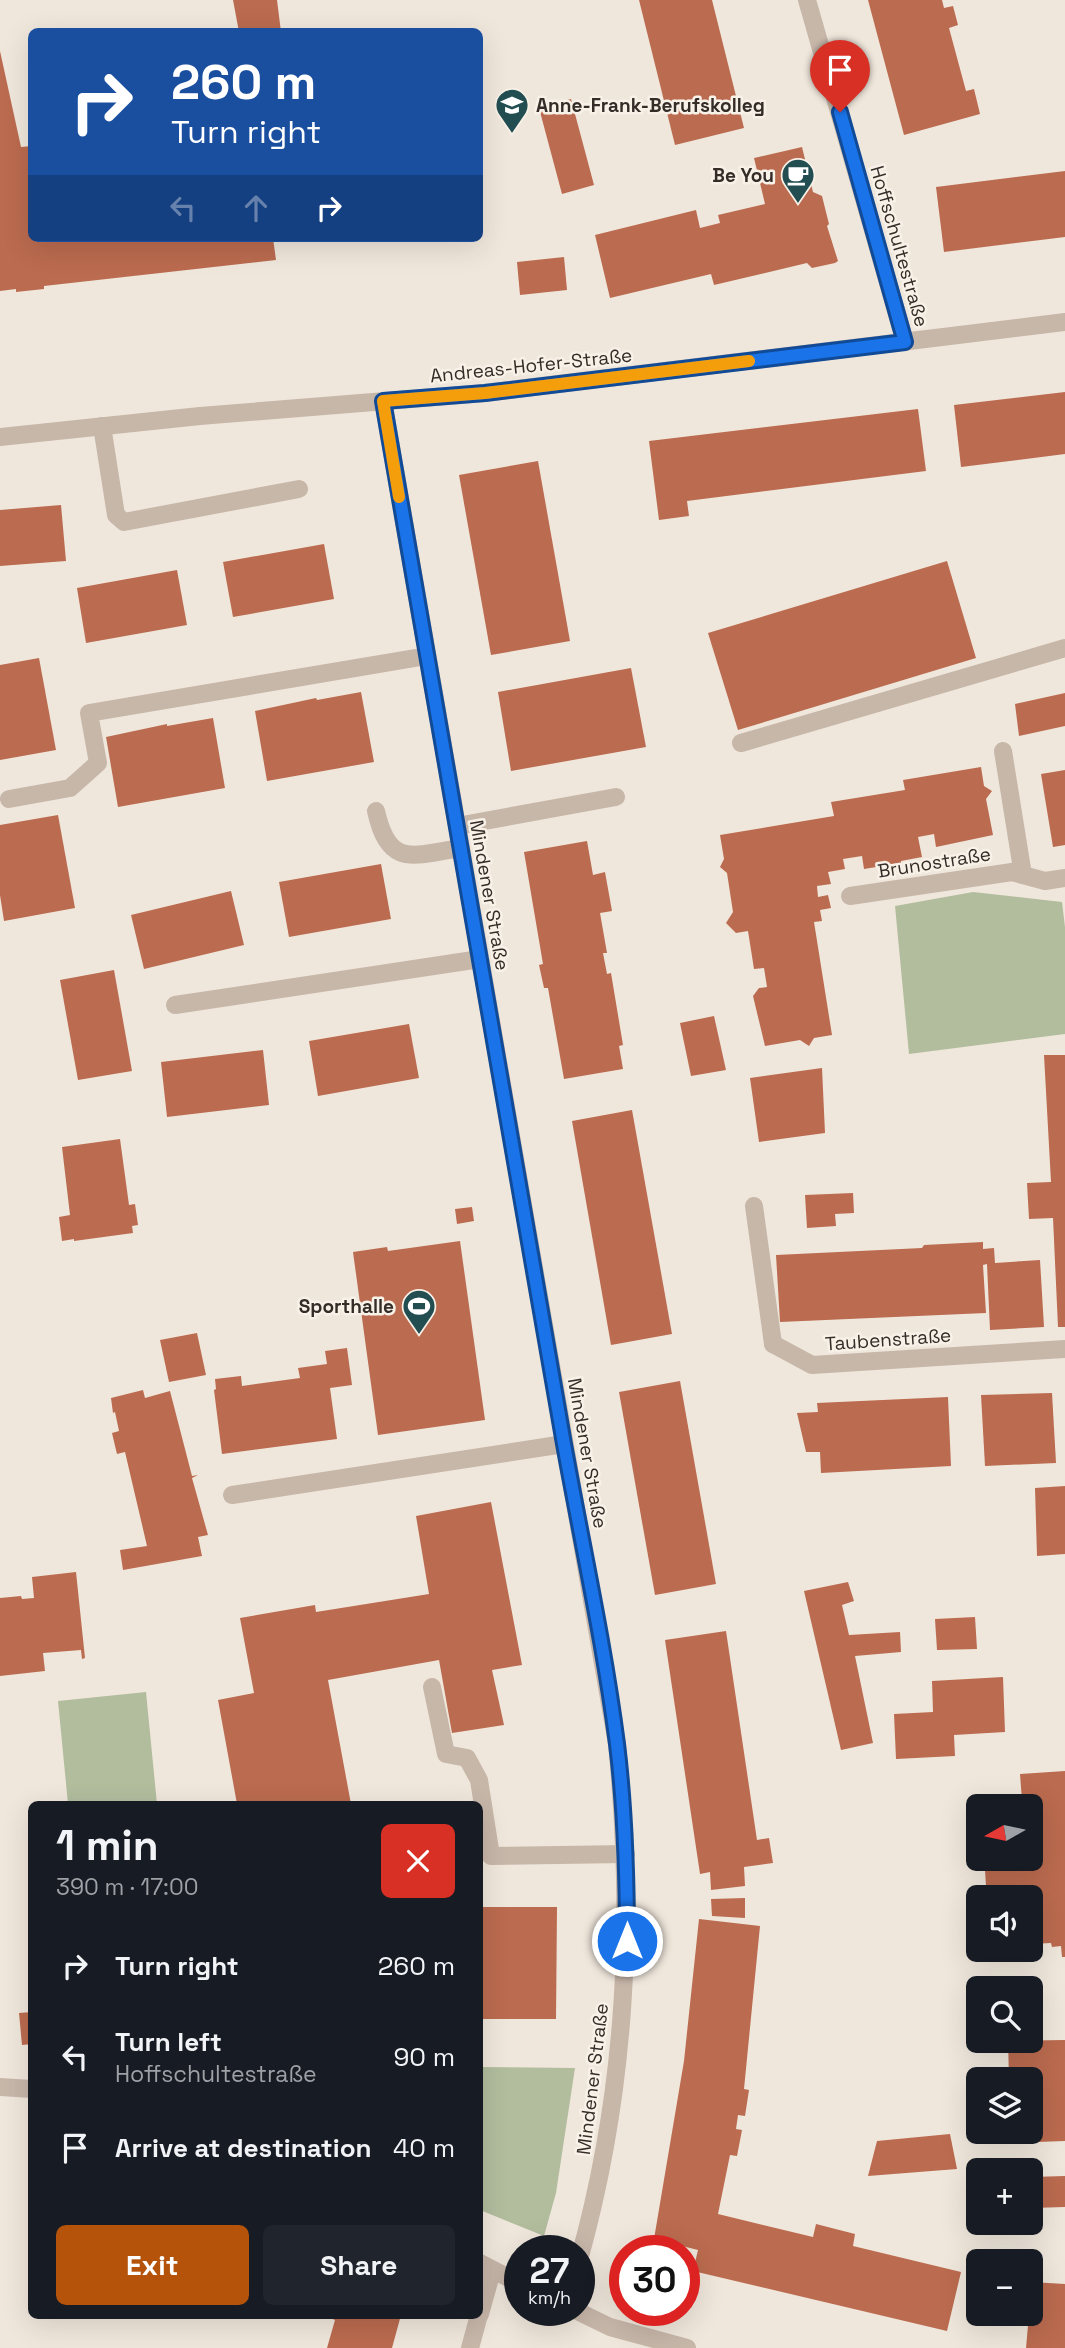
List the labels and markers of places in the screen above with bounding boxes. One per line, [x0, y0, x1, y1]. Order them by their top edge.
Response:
pin [810, 40, 870, 112]
school or university icon: Anne-Frank-Berufskolleg [493, 86, 531, 135]
place label: Anne-Frank-Berufskolleg [536, 93, 765, 118]
cafe icon: Be You [779, 156, 817, 205]
place label: Be You [712, 163, 774, 188]
sports icon: Sporthalle [400, 1287, 438, 1336]
place label: Sporthalle [299, 1294, 394, 1319]

